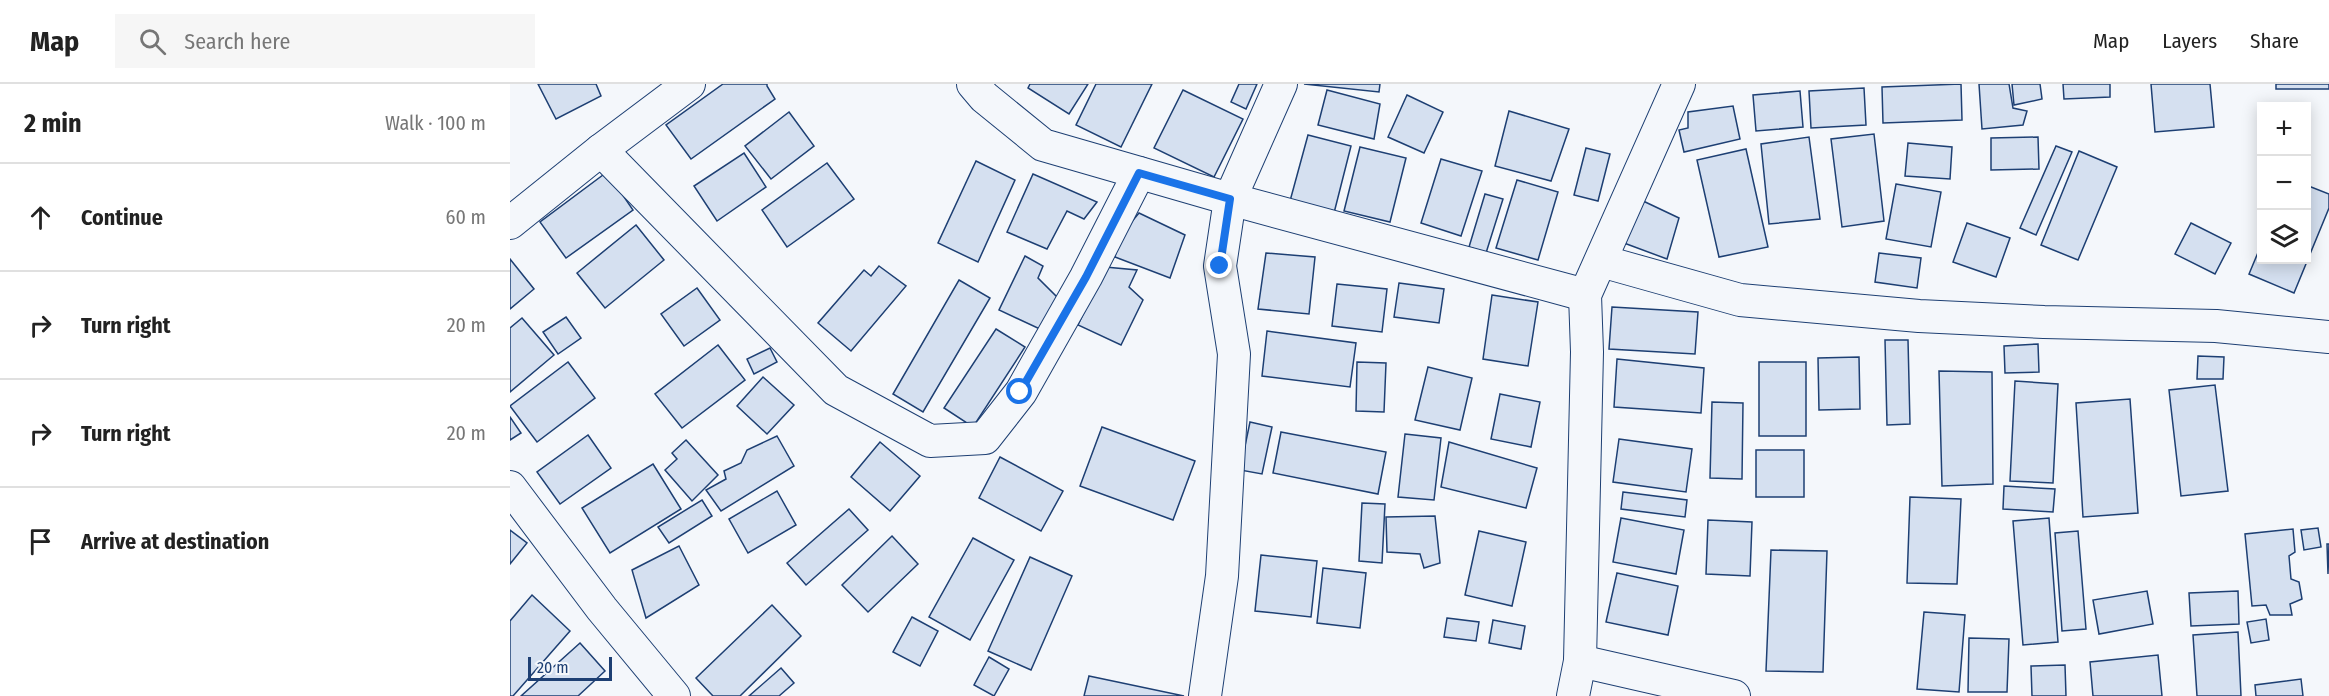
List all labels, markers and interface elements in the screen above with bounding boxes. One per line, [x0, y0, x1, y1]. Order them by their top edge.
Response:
search box [115, 14, 535, 68]
text: Map [30, 25, 79, 58]
icon: search [136, 25, 169, 58]
text: Search here [184, 28, 290, 55]
text: Map [2093, 28, 2129, 54]
text: Layers [2162, 28, 2217, 54]
text: Share [2250, 28, 2299, 54]
map controls [2257, 102, 2311, 264]
button: + [2257, 102, 2311, 156]
text: 2 min [24, 108, 82, 139]
text: Walk · 100 m [385, 111, 486, 135]
button: − [2257, 156, 2311, 210]
icon: ahead [24, 201, 57, 234]
text: Continue [81, 204, 163, 231]
text: 60 m [446, 205, 486, 229]
button: layers [2257, 210, 2311, 264]
route end [1206, 252, 1232, 278]
icon: right [24, 309, 57, 342]
text: Turn right [81, 312, 170, 339]
text: 20 m [447, 313, 486, 337]
route start [1006, 378, 1032, 404]
icon: right [24, 417, 57, 450]
text: Turn right [81, 420, 170, 447]
text: 20 m [447, 421, 486, 445]
icon: arrive [24, 525, 57, 558]
text: Arrive at destination [81, 528, 269, 555]
scale bar [528, 654, 612, 682]
text: 20 m [537, 658, 568, 677]

